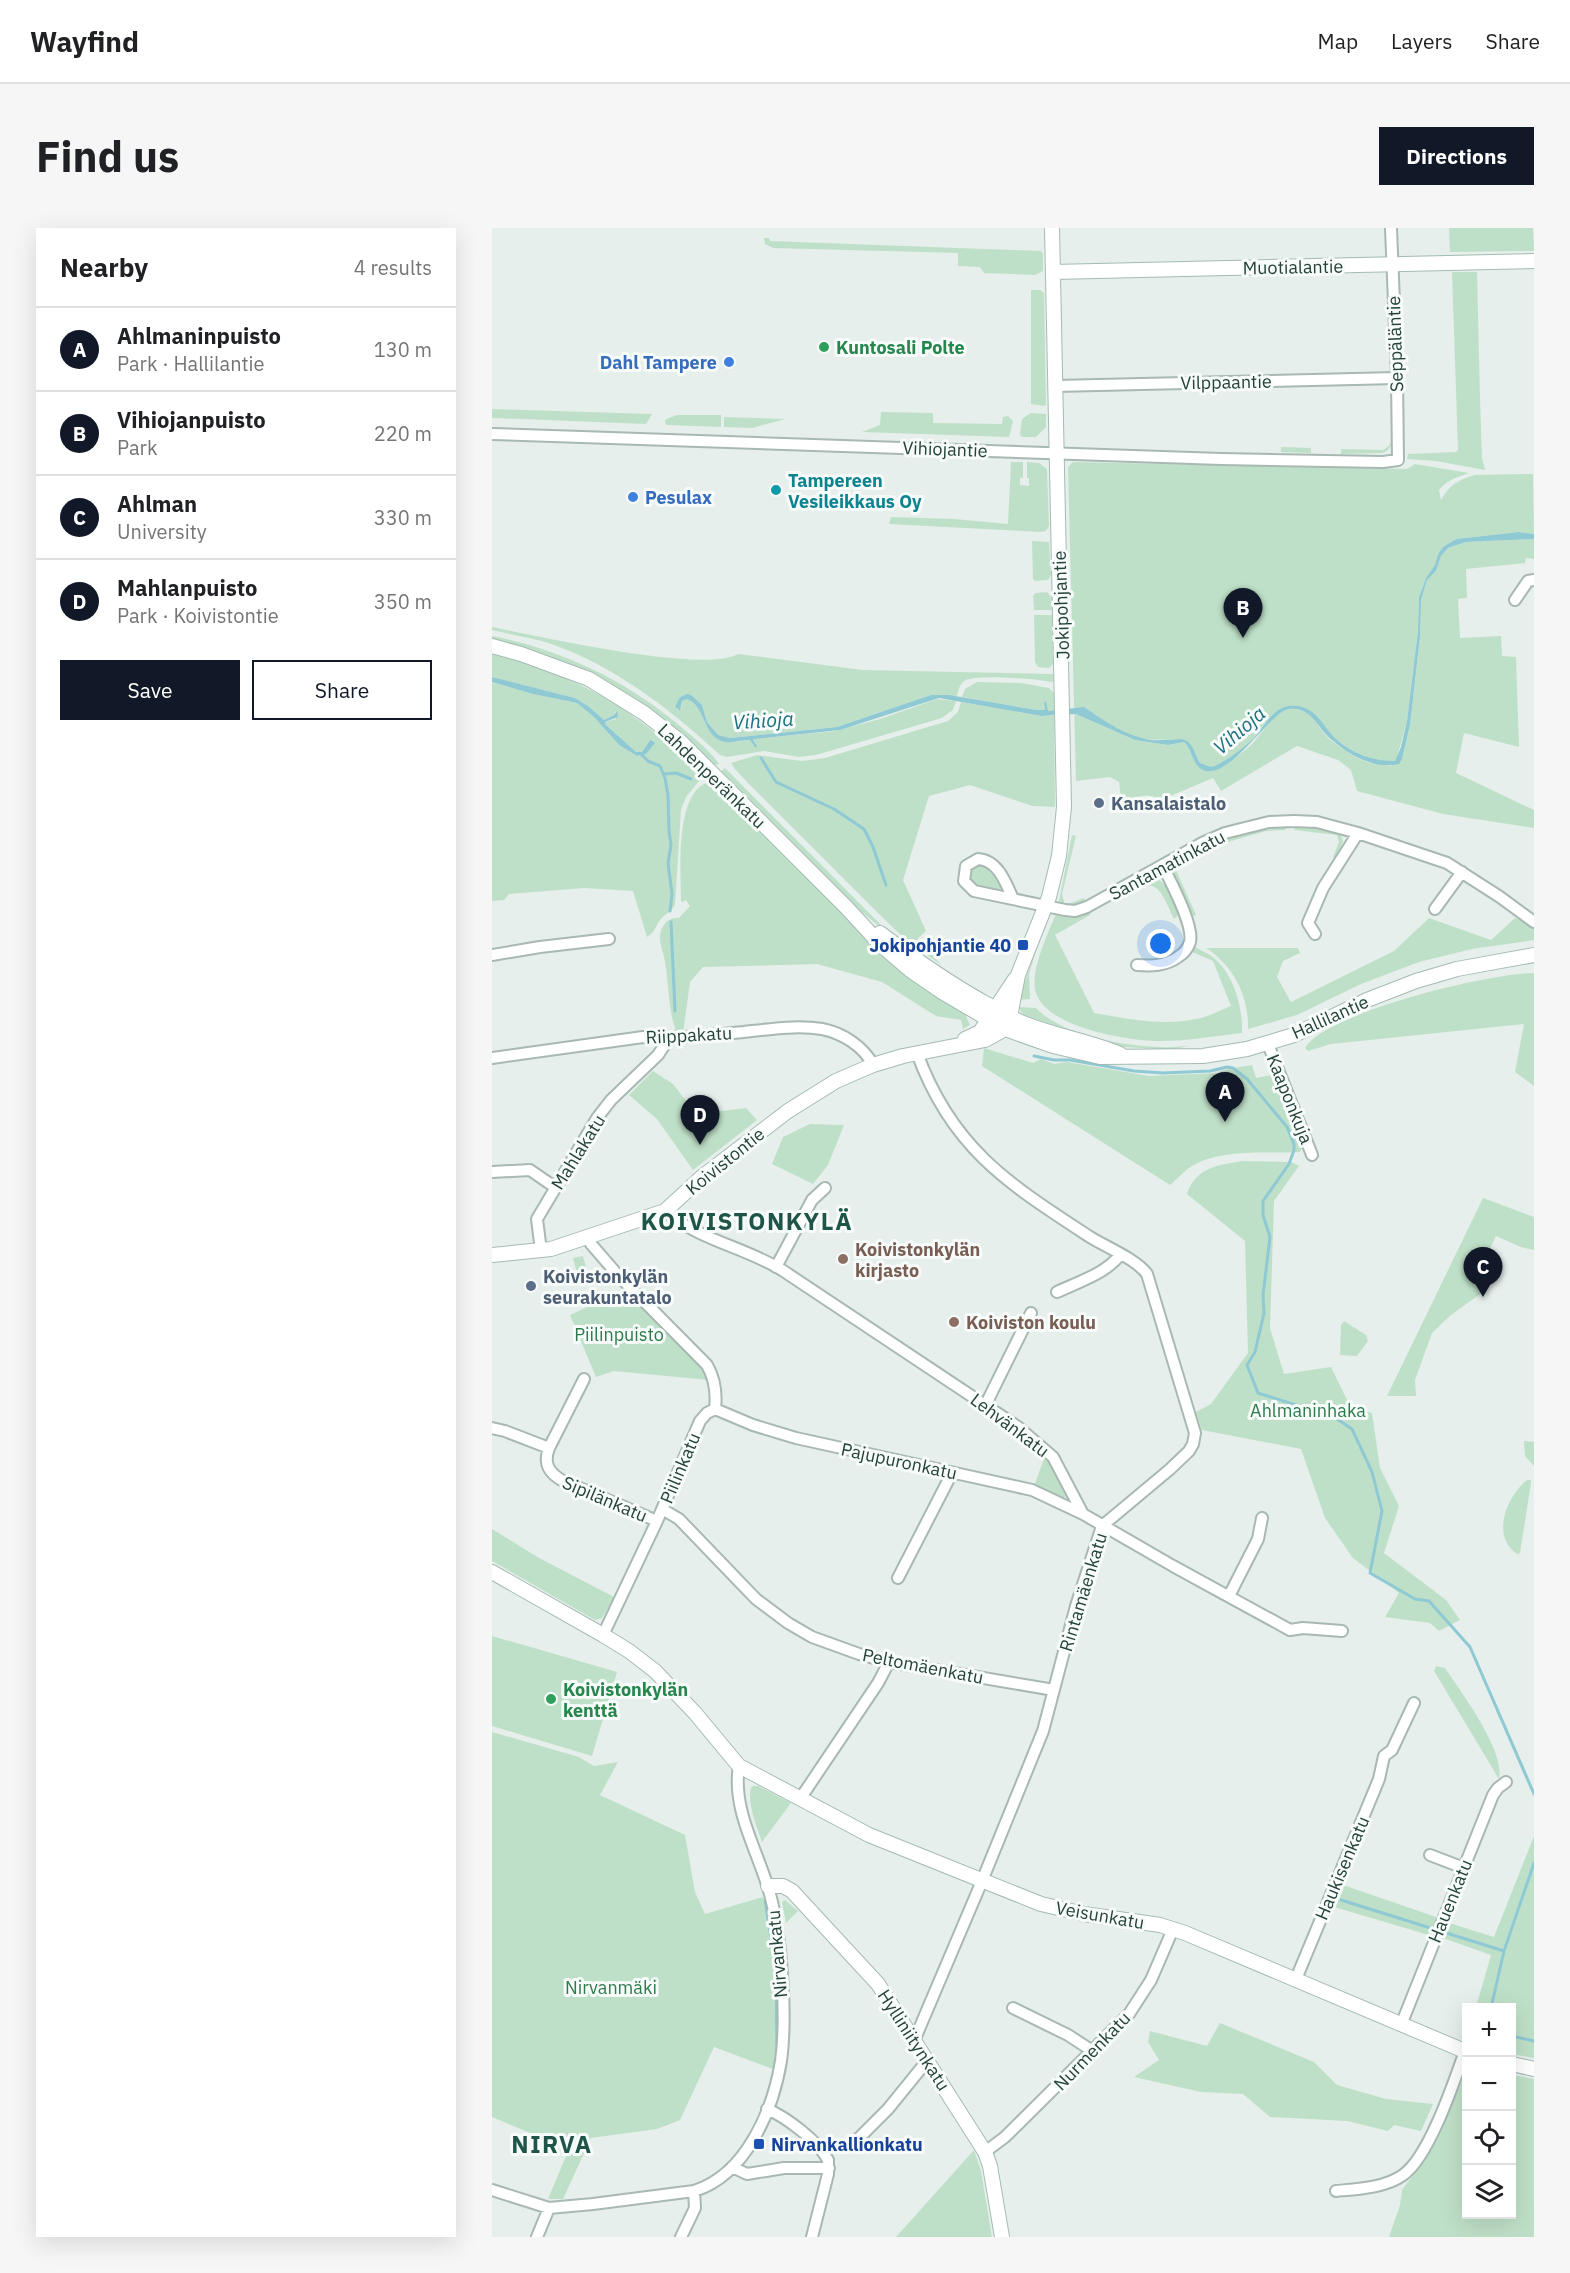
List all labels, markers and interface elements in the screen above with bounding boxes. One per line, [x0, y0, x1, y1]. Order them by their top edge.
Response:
text: Wayfind [30, 23, 139, 60]
text: Map [1318, 27, 1358, 55]
text: Layers [1391, 27, 1453, 55]
text: Share [1486, 27, 1540, 55]
button: Directions [1379, 127, 1534, 185]
text: Find us [36, 129, 179, 184]
text: Nearby [60, 250, 148, 284]
text: 4 results [354, 254, 432, 281]
street label: Muotialantie [1242, 255, 1344, 279]
street label: Seppäläntie [1382, 295, 1408, 393]
text: Ahlmaninpuisto [117, 321, 281, 350]
text: A [73, 336, 86, 363]
text: 130 m [374, 336, 432, 363]
place label: Kuntosali Polte [836, 336, 965, 359]
marker: Kuntosali Polte [817, 340, 831, 354]
text: Park · Hallilantie [117, 350, 265, 377]
place label: Dahl Tampere [600, 351, 717, 374]
marker: Dahl Tampere [722, 355, 736, 369]
street label: Vilppaantie [1180, 370, 1272, 394]
text: Vihiojanpuisto [117, 405, 266, 434]
text: B [73, 420, 86, 447]
text: 220 m [374, 420, 432, 447]
text: Park [117, 434, 157, 461]
street label: Vihiojantie [902, 436, 988, 462]
place label: Tampereen Vesileikkaus Oy [788, 469, 922, 513]
marker: Tampereen Vesileikkaus Oy [769, 483, 783, 497]
place label: Pesulax [645, 486, 712, 509]
text: Ahlman [117, 489, 197, 518]
marker: Pesulax [626, 490, 640, 504]
text: C [73, 504, 86, 531]
text: 330 m [374, 504, 432, 531]
text: University [117, 518, 207, 545]
street label: Jokipohjantie [1048, 550, 1074, 660]
text: Mahlanpuisto [117, 573, 257, 602]
text: D [73, 588, 86, 615]
text: 350 m [374, 588, 432, 615]
pin: B [1224, 588, 1263, 638]
text: Park · Koivistontie [117, 602, 279, 629]
button: Save [60, 660, 240, 720]
button: Share [252, 660, 432, 720]
water label: Vihioja [1207, 700, 1271, 760]
water label: Vihioja [731, 704, 795, 736]
street label: Lahdenperänkatu [653, 719, 771, 833]
place label: Kansalaistalo [1111, 792, 1226, 815]
marker: Kansalaistalo [1092, 796, 1106, 810]
street label: Santamatinkatu [1105, 825, 1229, 905]
your location [1146, 929, 1175, 958]
place label: Jokipohjantie 40 [869, 934, 1011, 957]
marker: Jokipohjantie 40 [1016, 938, 1030, 952]
street label: Hallilantie [1288, 990, 1372, 1044]
street label: Riippakatu [645, 1021, 733, 1049]
street label: Kaaponkuja [1262, 1051, 1319, 1148]
pin: A [1206, 1072, 1244, 1122]
pin: D [680, 1096, 720, 1145]
street label: Mahlakatu [546, 1110, 610, 1194]
street label: Koivistontie [681, 1122, 769, 1200]
district label: KOIVISTONKYLÄ [641, 1205, 853, 1237]
place label: Koivistonkylän kirjasto [855, 1238, 980, 1282]
pin: C [1464, 1248, 1502, 1297]
marker: Koivistonkylän kirjasto [836, 1252, 850, 1266]
place label: Koivistonkylän seurakuntatalo [543, 1265, 672, 1309]
marker: Koivistonkylän seurakuntatalo [524, 1279, 538, 1293]
place label: Koiviston koulu [966, 1311, 1096, 1334]
marker: Koiviston koulu [947, 1315, 961, 1329]
park label: Piilinpuisto [574, 1323, 664, 1346]
street label: Lehvänkatu [966, 1388, 1054, 1462]
park label: Ahlmaninhaka [1250, 1399, 1366, 1422]
street label: Piilinkatu [655, 1429, 705, 1507]
street label: Pajupuronkatu [839, 1437, 959, 1485]
street label: Sipilänkatu [559, 1471, 651, 1527]
street label: Rintamäenkatu [1054, 1530, 1112, 1654]
street label: Peltomäenkatu [861, 1643, 985, 1689]
place label: Koivistonkylän kenttä [563, 1678, 688, 1722]
marker: Koivistonkylän kenttä [544, 1692, 558, 1706]
street label: Haukisenkatu [1310, 1812, 1374, 1924]
street label: Hauenkatu [1423, 1856, 1477, 1946]
street label: Veisunkatu [1054, 1896, 1146, 1934]
street label: Nirvankatu [762, 1909, 792, 1999]
park label: Nirvanmäki [565, 1976, 657, 1999]
street label: Hylliniitynkatu [873, 1985, 955, 2095]
map controls [1462, 2003, 1516, 2219]
button: + [1462, 2003, 1516, 2057]
street label: Nurmenkatu [1049, 2007, 1135, 2095]
button: − [1462, 2057, 1516, 2111]
button: locate [1462, 2111, 1516, 2165]
district label: NIRVA [511, 2128, 593, 2160]
place label: Nirvankallionkatu [771, 2133, 923, 2156]
marker: Nirvankallionkatu [752, 2137, 766, 2151]
button: layers [1462, 2165, 1516, 2219]

